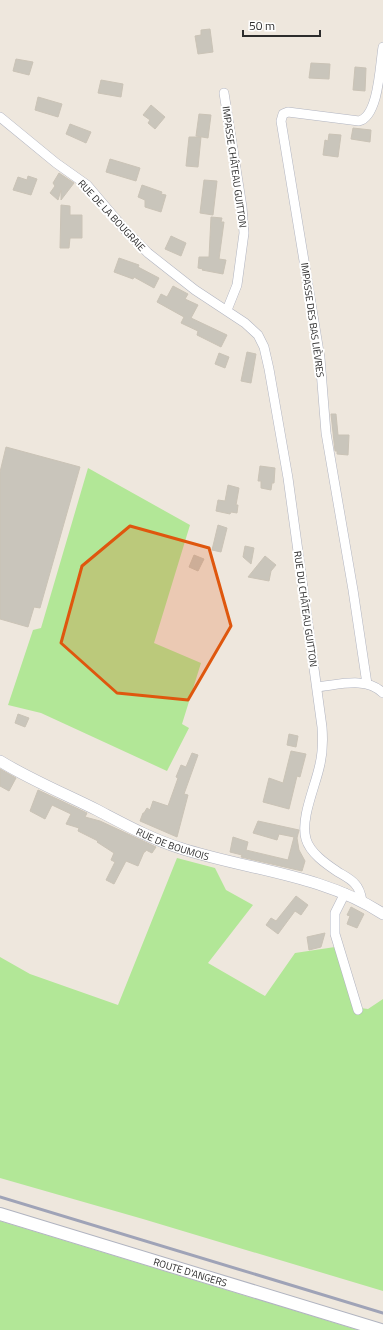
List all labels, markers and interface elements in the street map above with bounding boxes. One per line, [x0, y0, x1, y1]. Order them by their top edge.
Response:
scale bar [243, 12, 320, 38]
text: 50 m [249, 16, 275, 35]
street label: IMPASSE CHÂTEAU GUITTON [219, 105, 250, 229]
street label: RUE DE LA BOUGRAIE [74, 176, 149, 255]
street label: IMPASSE DES BAS LIÈVRES [297, 262, 328, 378]
street label: RUE DU CHÂTEAU GUITTON [290, 550, 321, 668]
street label: RUE DE BOUMOIS [134, 824, 211, 864]
street label: ROUTE D'ANGERS [152, 1254, 229, 1291]

